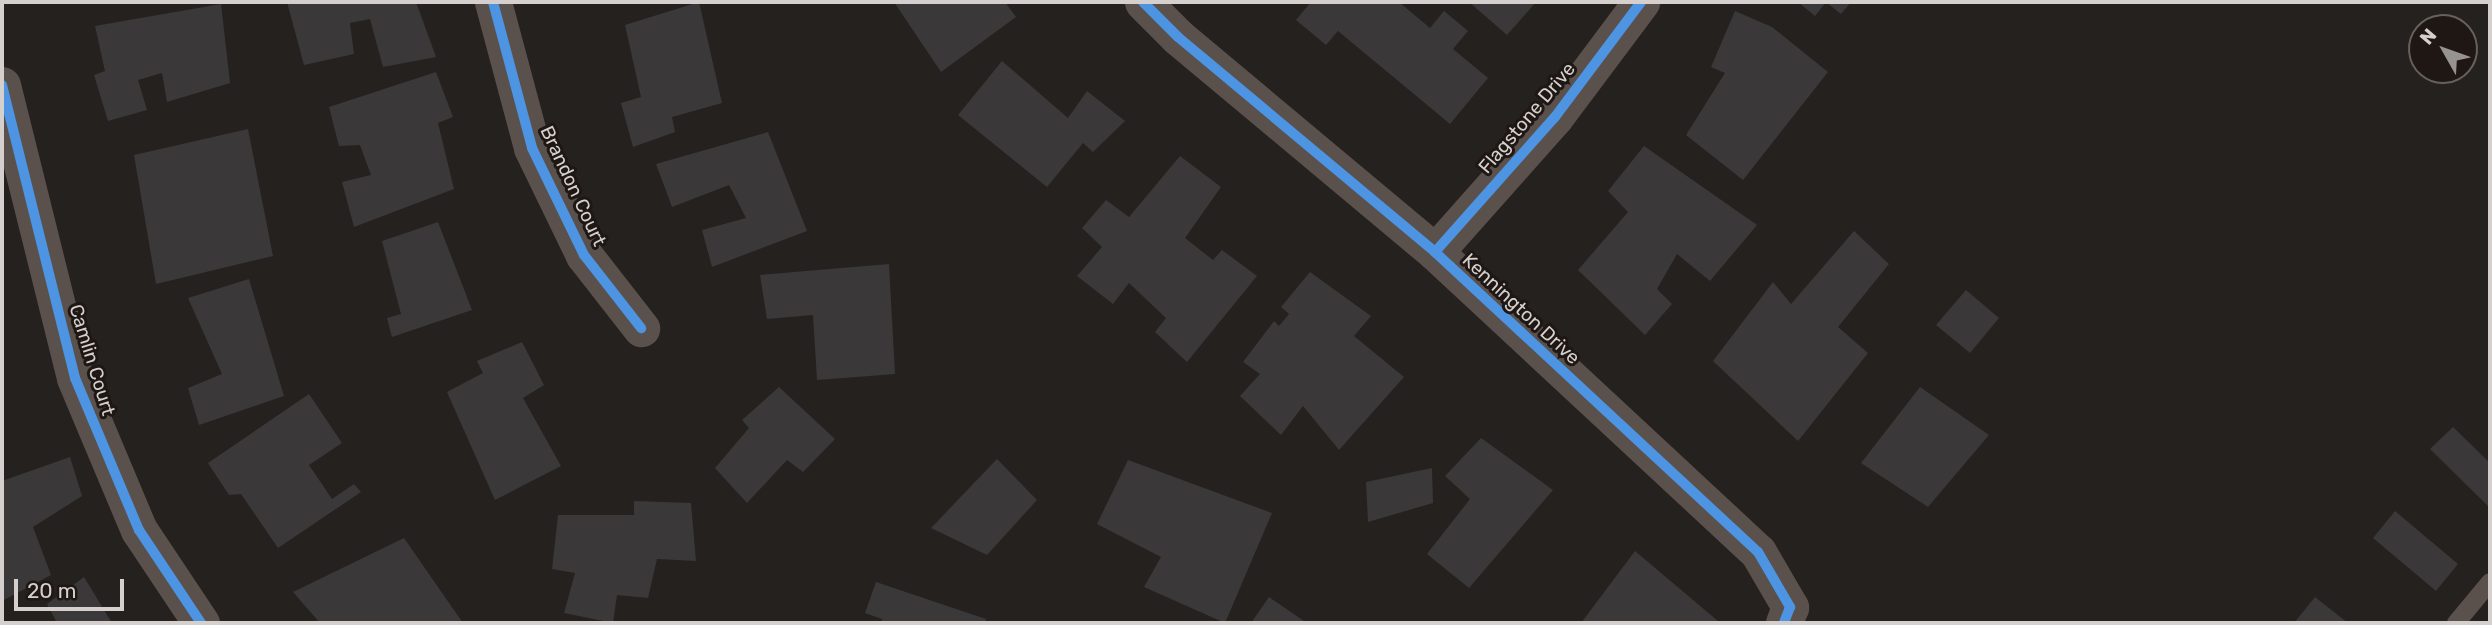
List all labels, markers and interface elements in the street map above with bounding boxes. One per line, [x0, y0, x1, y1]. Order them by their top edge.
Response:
north arrow [2408, 14, 2478, 84]
text: N [2415, 24, 2441, 49]
street label: Flagstone Drive [1474, 58, 1580, 178]
street label: Brandon Court [535, 122, 611, 250]
street label: Kennington Drive [1458, 249, 1584, 369]
street label: Camlin Court [64, 302, 120, 418]
scale bar [18, 566, 128, 610]
text: 20 m [27, 578, 76, 603]

